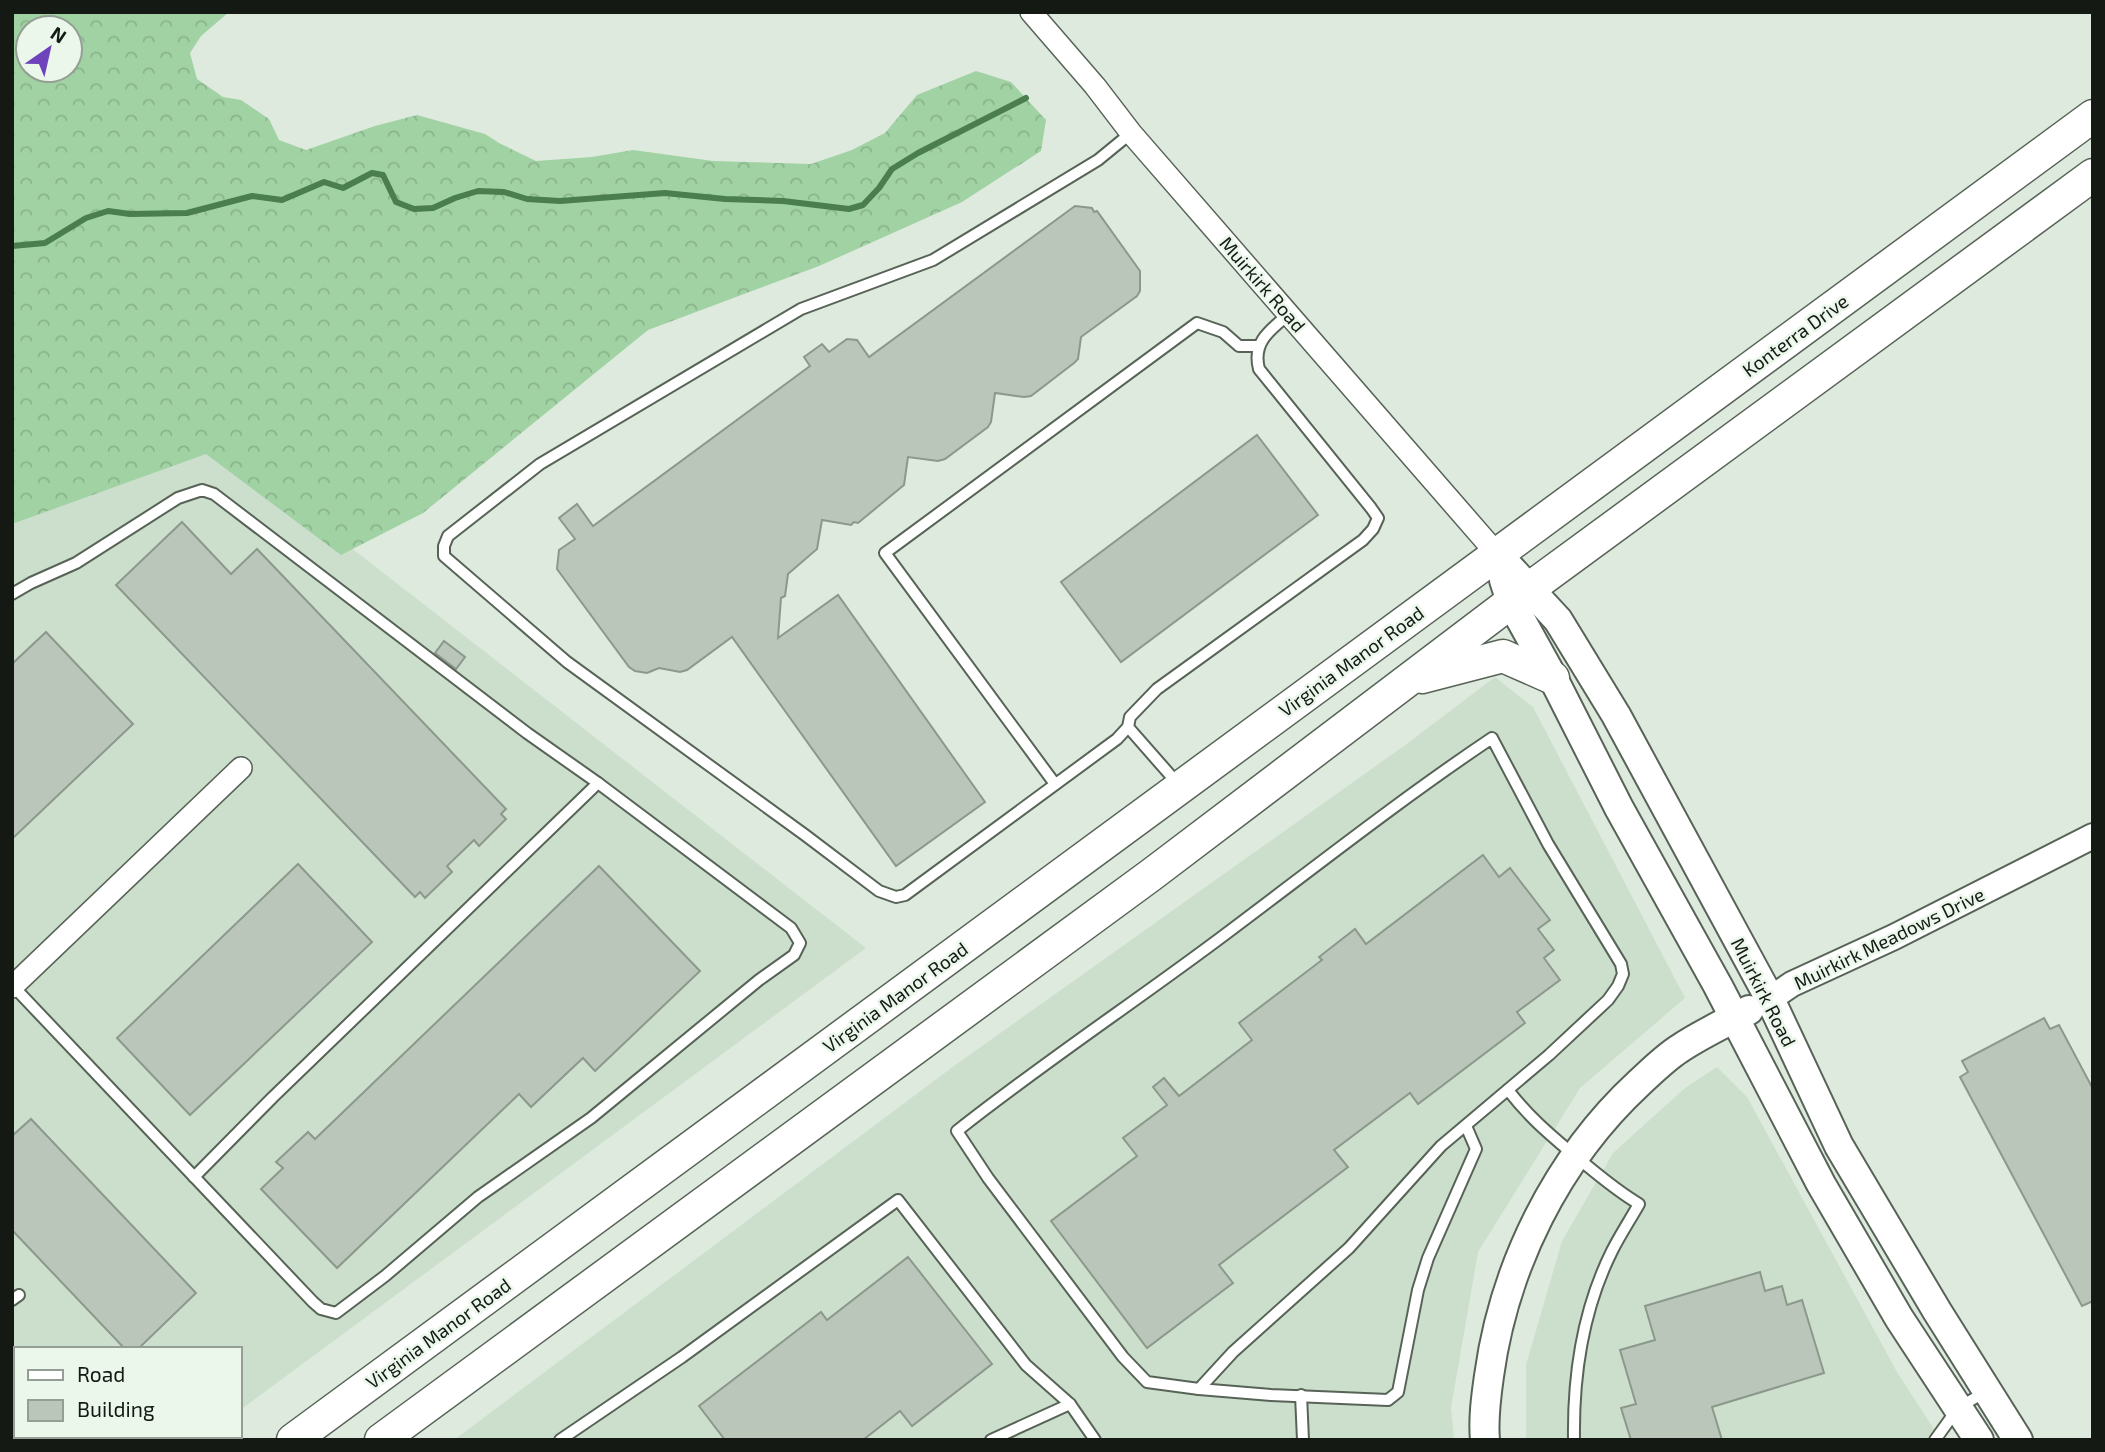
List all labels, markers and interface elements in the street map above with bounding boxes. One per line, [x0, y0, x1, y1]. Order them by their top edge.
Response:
north arrow [14, 14, 84, 84]
text: N [47, 21, 71, 48]
street label: Muirkirk Road [1215, 231, 1311, 337]
street label: Konterra Drive [1738, 289, 1852, 381]
street label: Virginia Manor Road [1274, 601, 1428, 721]
street label: Muirkirk Meadows Drive [1790, 882, 1988, 994]
street label: Muirkirk Road [1727, 934, 1801, 1050]
street label: Virginia Manor Road [818, 937, 972, 1057]
street label: Virginia Manor Road [361, 1273, 515, 1393]
legend [14, 1347, 242, 1438]
text: Road [77, 1361, 125, 1386]
text: Building [77, 1396, 155, 1421]

